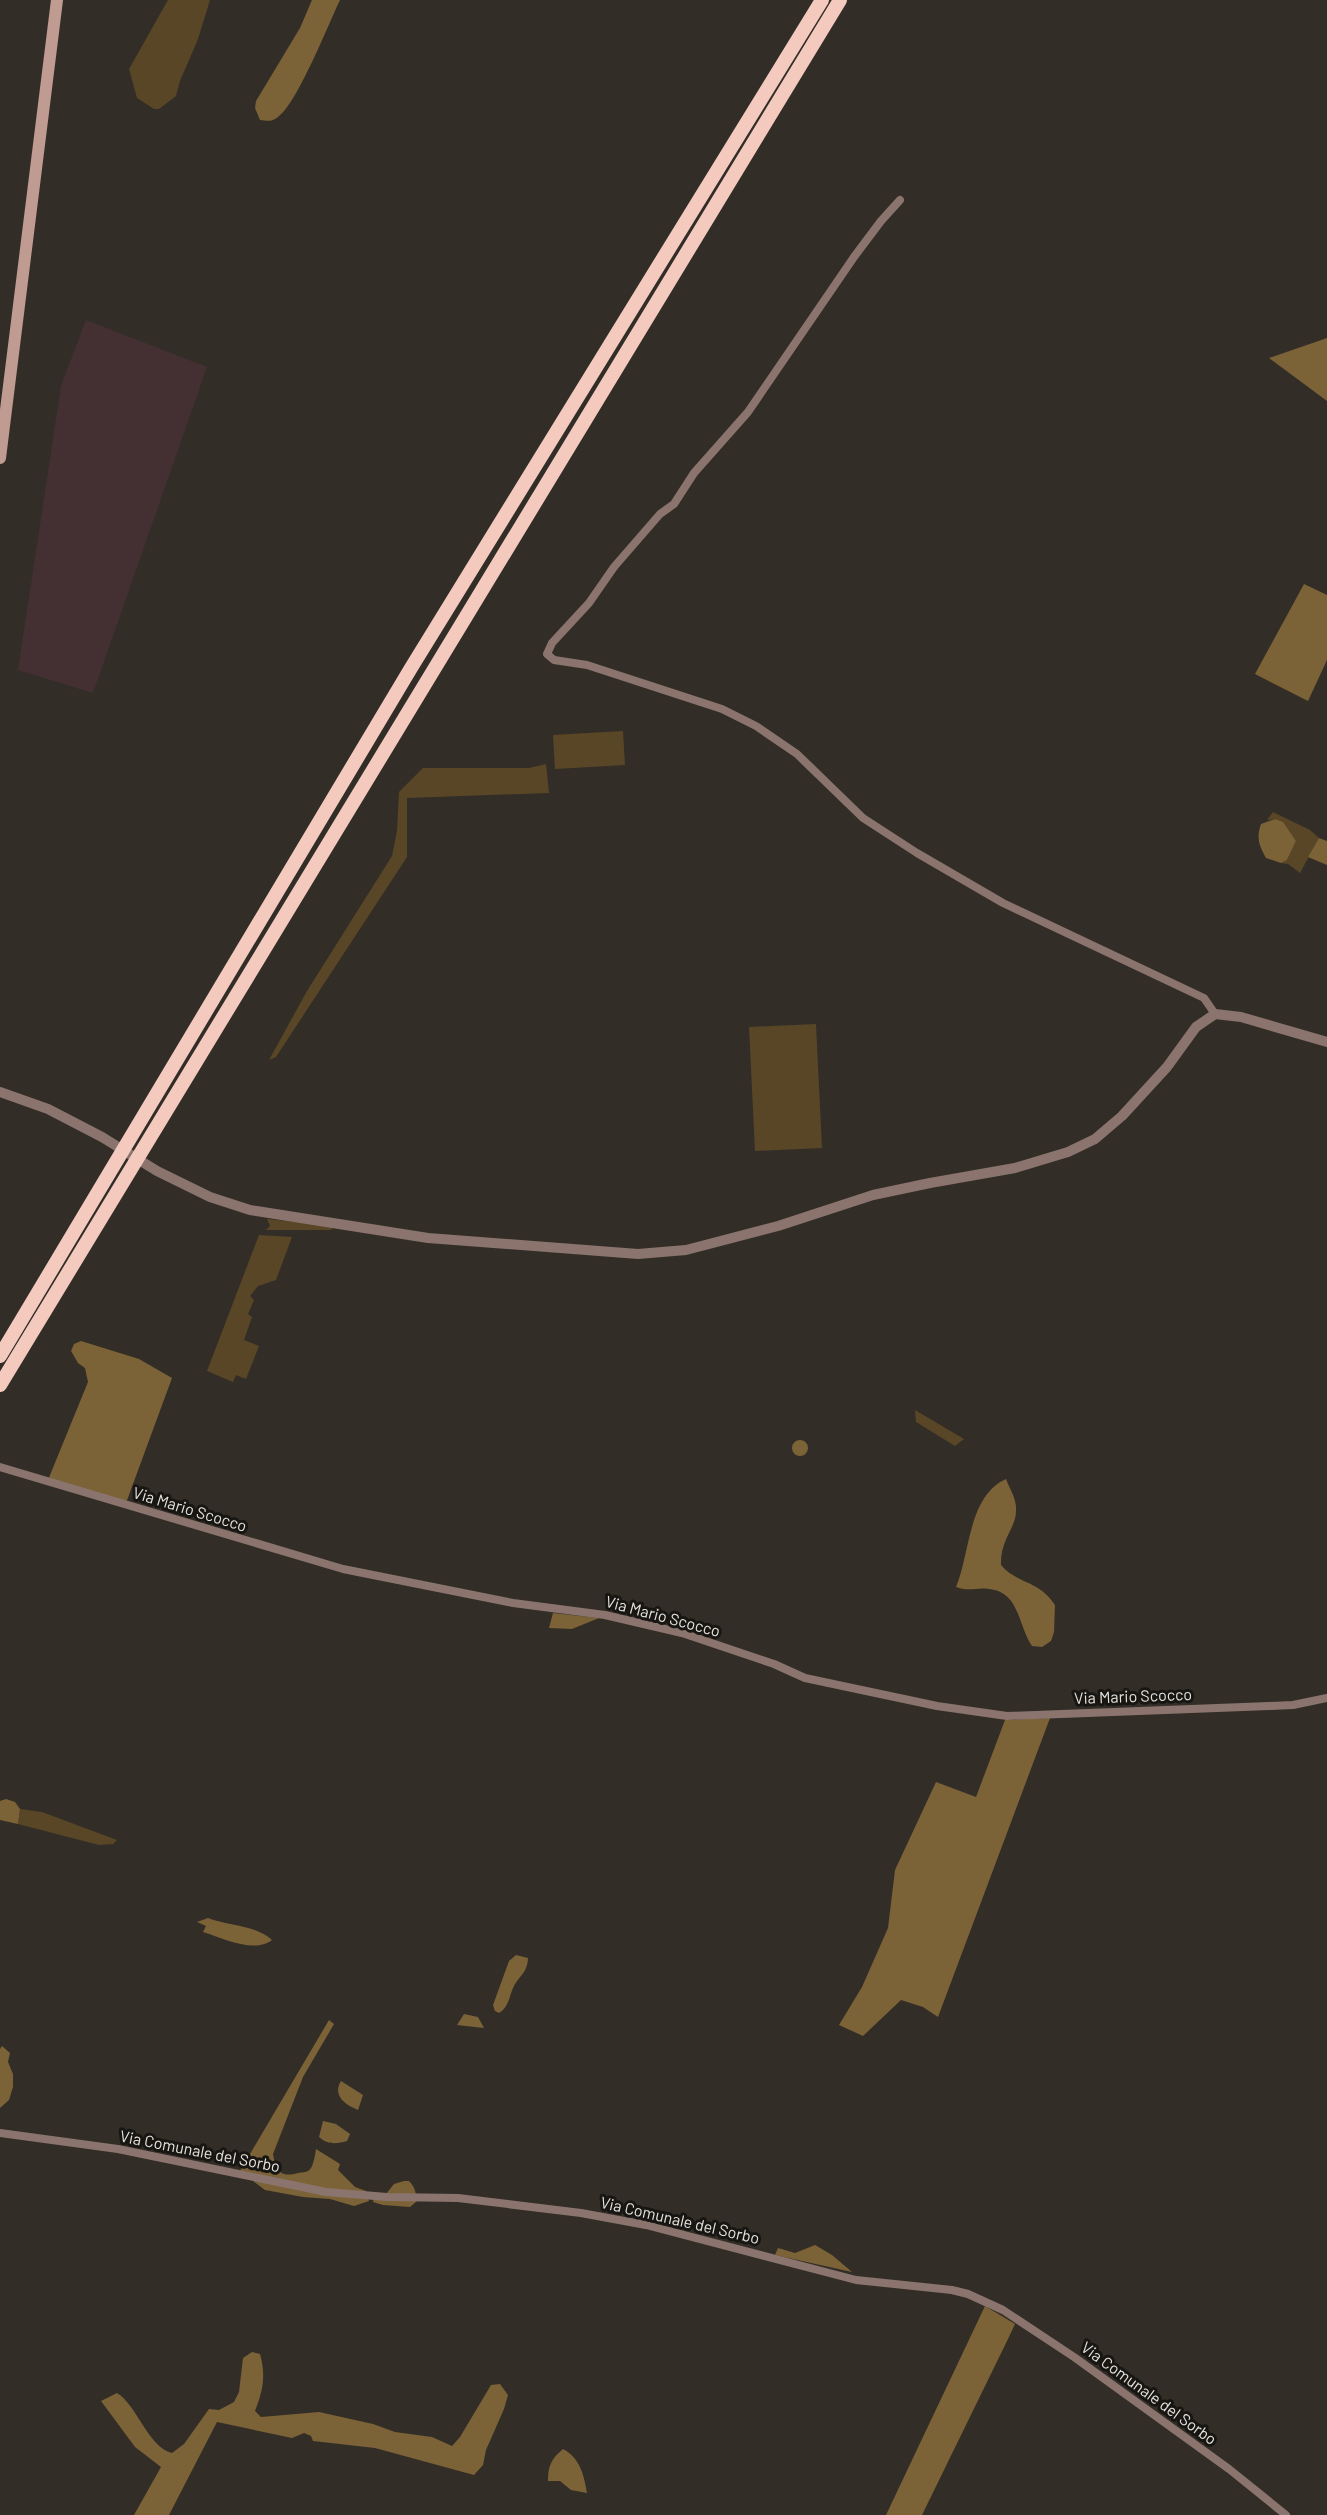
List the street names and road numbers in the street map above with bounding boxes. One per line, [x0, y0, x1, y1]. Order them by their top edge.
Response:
street label: Via Mario Scocco [131, 1482, 249, 1535]
street label: Via Mario Scocco [604, 1591, 723, 1640]
street label: Via Mario Scocco [1074, 1684, 1192, 1707]
street label: Via Comunale del Sorbo [118, 2126, 282, 2175]
street label: Via Comunale del Sorbo [599, 2192, 762, 2247]
street label: Via Comunale del Sorbo [1078, 2337, 1221, 2448]

